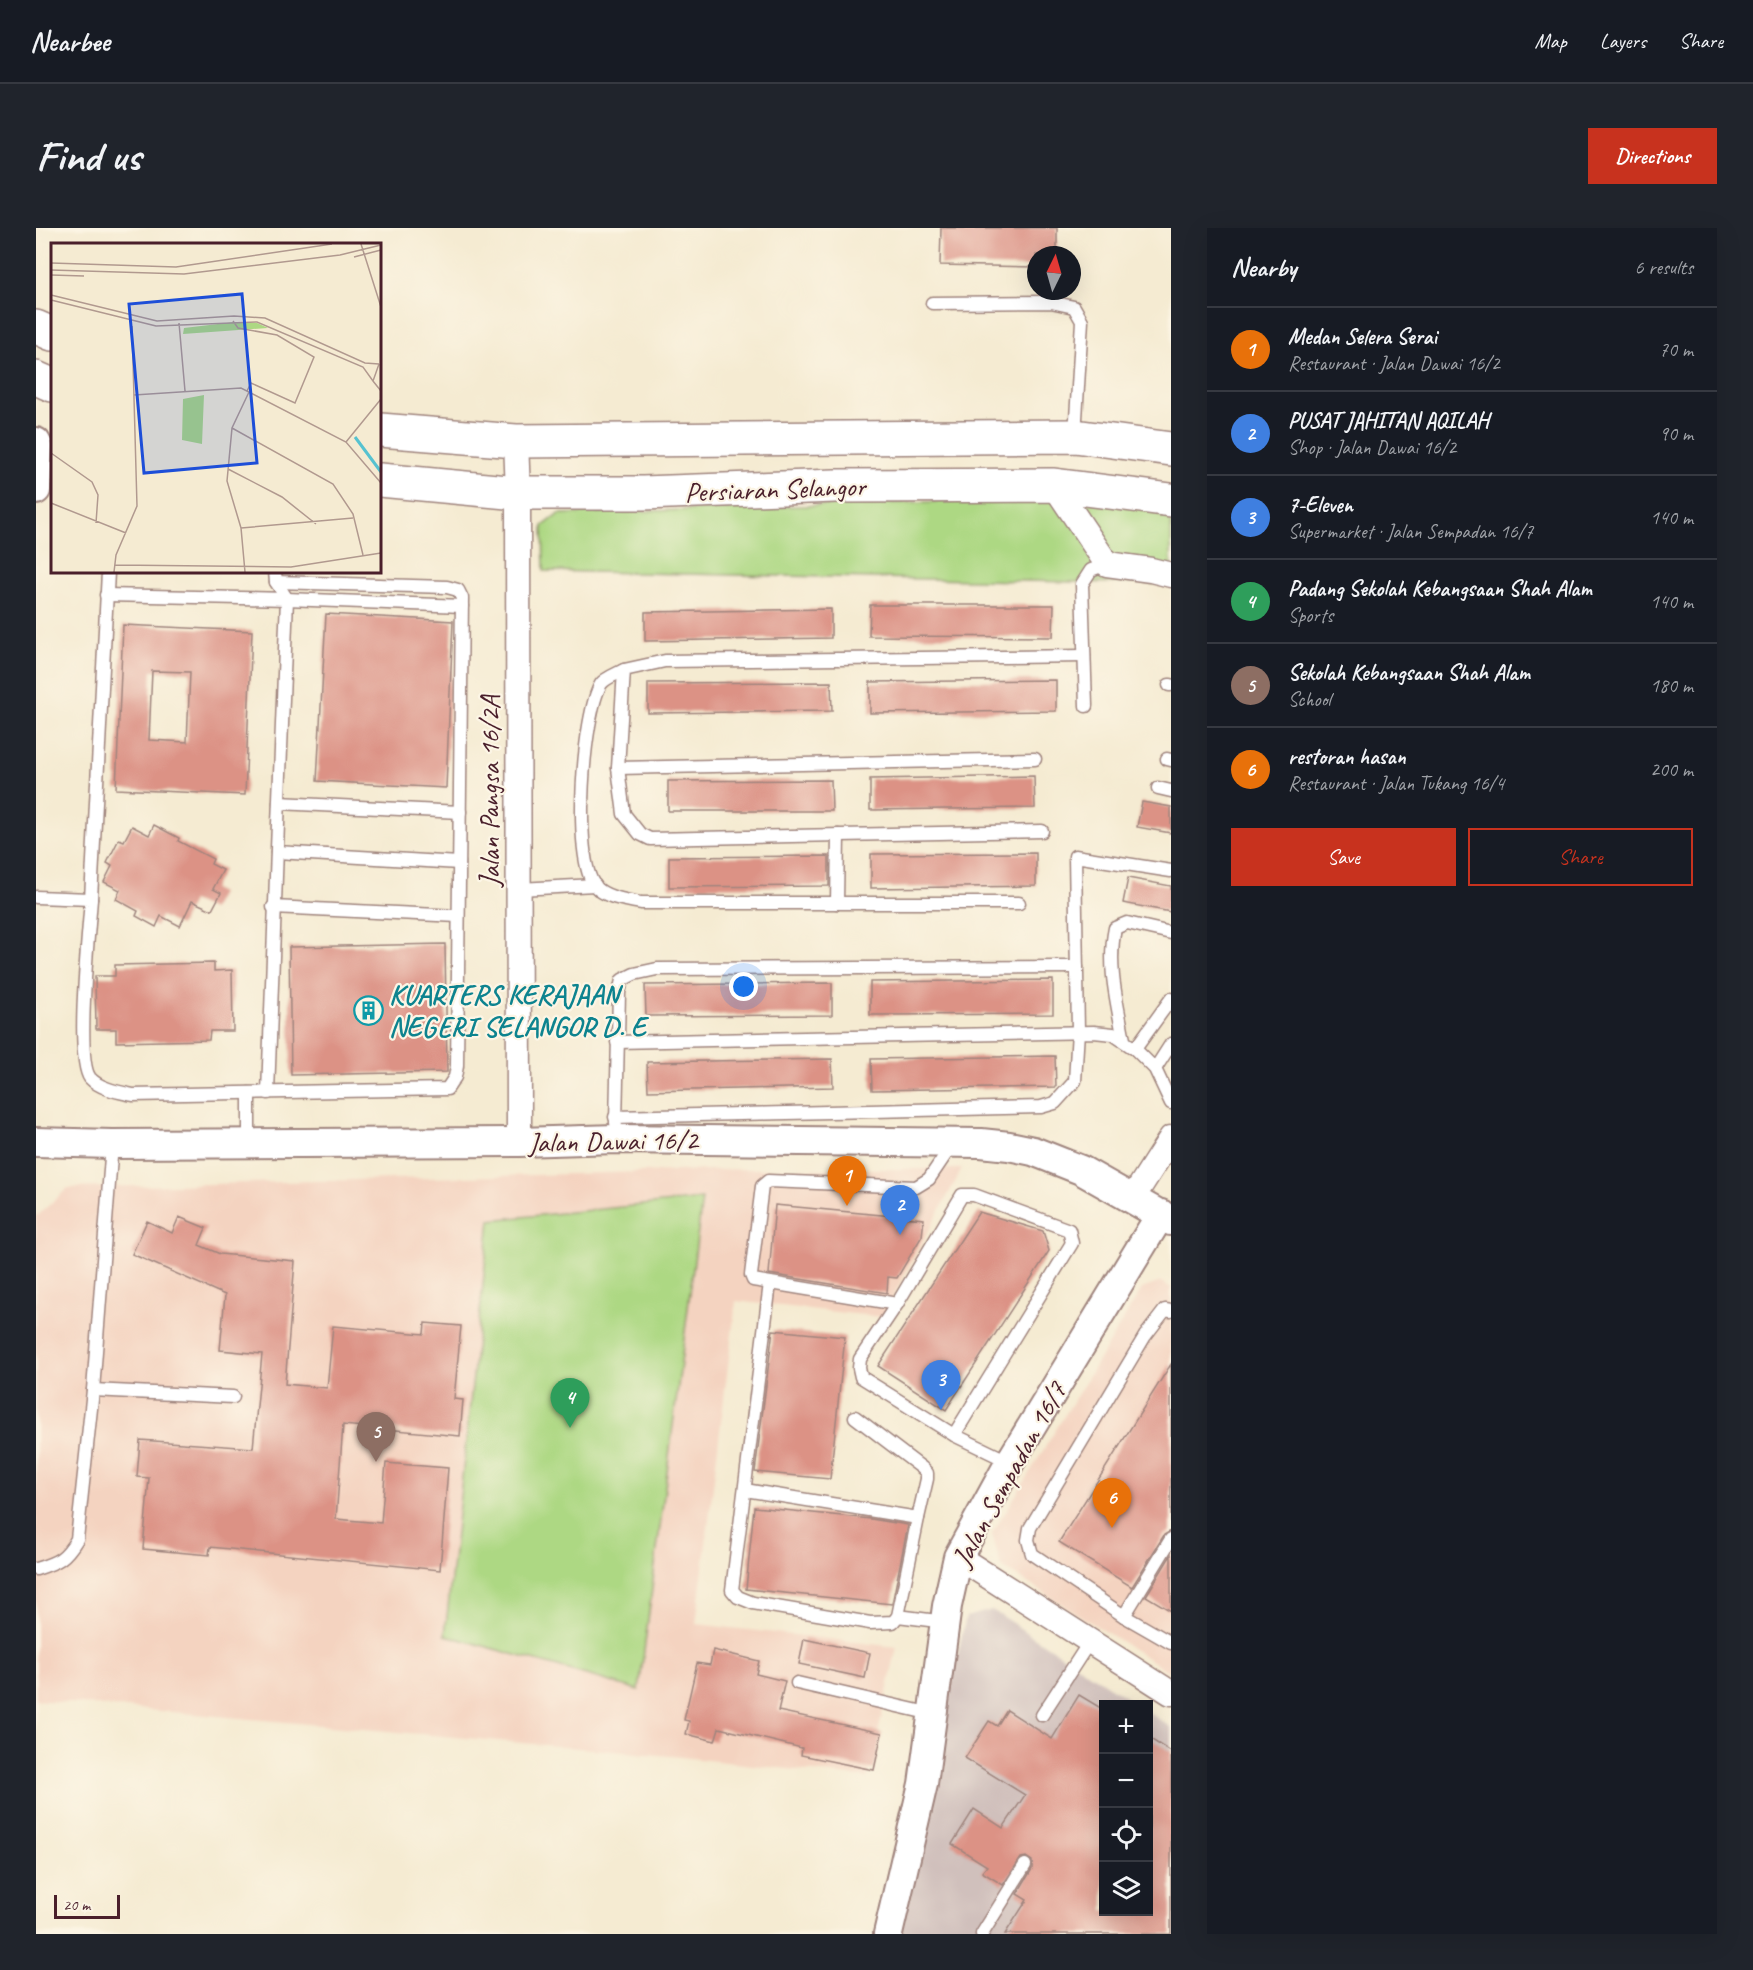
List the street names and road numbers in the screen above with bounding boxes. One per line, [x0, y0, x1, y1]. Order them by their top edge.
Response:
street label: Persiaran Selangor [684, 468, 868, 510]
street label: Jalan Pangsa 16/2A [472, 693, 507, 889]
street label: Jalan Dawai 16/2 [526, 1122, 700, 1160]
street label: Jalan Sempadan 16/7 [943, 1374, 1075, 1574]

